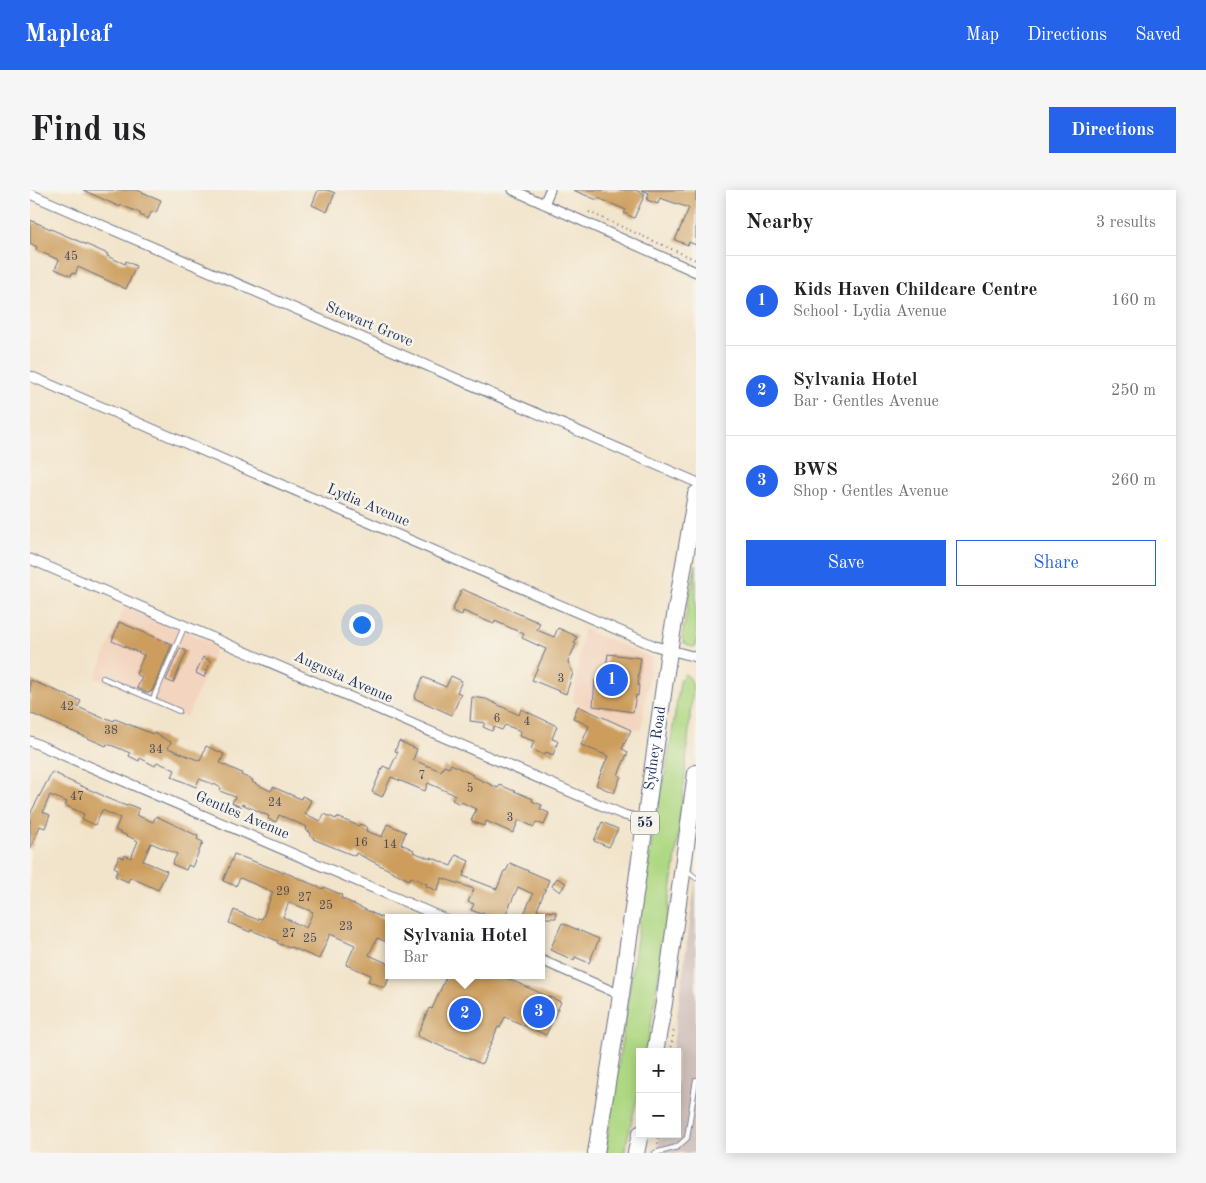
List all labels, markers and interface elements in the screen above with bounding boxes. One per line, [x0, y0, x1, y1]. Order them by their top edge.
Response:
text: Mapleaf [25, 23, 111, 47]
text: Map [966, 26, 999, 44]
text: Directions [1027, 26, 1107, 44]
text: Saved [1135, 26, 1181, 44]
button: Directions [1049, 107, 1176, 153]
text: Find us [30, 113, 146, 148]
text: Nearby [746, 212, 814, 233]
text: 3 results [1096, 215, 1156, 231]
house number: 45 [64, 250, 78, 263]
text: Kids Haven Childcare Centre [793, 281, 1037, 300]
text: 1 [757, 293, 767, 309]
text: 160 m [1111, 293, 1156, 309]
street label: Stewart Grove [323, 300, 415, 350]
text: School · Lydia Avenue [793, 304, 947, 320]
text: Sylvania Hotel [793, 371, 918, 390]
text: 2 [757, 383, 767, 399]
text: 250 m [1111, 383, 1156, 399]
text: Bar · Gentles Avenue [793, 394, 939, 410]
text: BWS [793, 461, 838, 480]
text: 3 [757, 473, 767, 489]
text: 260 m [1111, 473, 1156, 489]
street label: Lydia Avenue [324, 482, 412, 530]
text: Shop · Gentles Avenue [793, 484, 948, 500]
button: Save [746, 540, 946, 586]
button: Share [956, 540, 1156, 586]
your location [349, 612, 375, 638]
street label: Augusta Avenue [291, 649, 395, 707]
pin: 1 [596, 661, 628, 699]
house number: 3 [558, 673, 564, 685]
house number: 42 [60, 701, 74, 713]
street label: Sydney Road [642, 705, 669, 791]
house number: 6 [494, 713, 501, 725]
house number: 4 [524, 716, 531, 728]
house number: 38 [104, 725, 118, 737]
house number: 34 [149, 744, 163, 756]
house number: 7 [419, 770, 425, 782]
house number: 5 [467, 782, 474, 795]
street label: Gentles Avenue [193, 789, 291, 843]
house number: 47 [70, 791, 84, 803]
house number: 24 [268, 797, 282, 809]
house number: 3 [507, 812, 513, 824]
road number: 55 [631, 812, 659, 834]
house number: 16 [354, 837, 368, 849]
house number: 14 [383, 839, 397, 851]
house number: 29 [276, 886, 290, 898]
house number: 27 [298, 892, 312, 904]
house number: 25 [319, 899, 333, 912]
popup [385, 914, 545, 979]
house number: 23 [339, 921, 353, 933]
text: Sylvania Hotel [403, 927, 527, 946]
house number: 27 [282, 928, 296, 940]
house number: 25 [303, 932, 317, 945]
text: Bar [403, 950, 428, 966]
pin: 3 [523, 993, 555, 1031]
pin: 2 [449, 995, 481, 1033]
map controls [636, 1048, 681, 1138]
button: + [636, 1048, 681, 1093]
button: − [636, 1093, 681, 1138]

